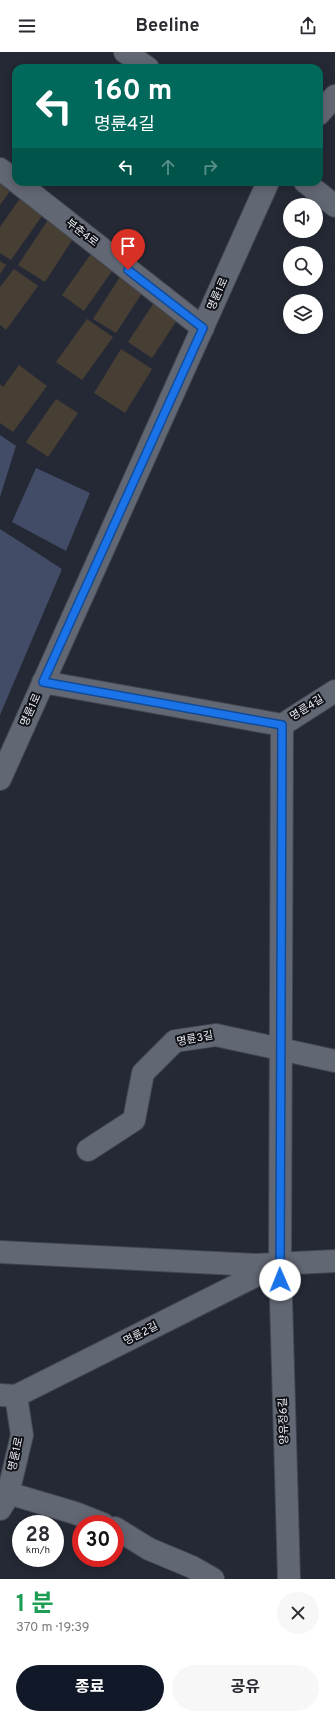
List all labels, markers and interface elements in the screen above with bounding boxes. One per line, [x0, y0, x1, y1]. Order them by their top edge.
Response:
icon: menu [16, 15, 38, 37]
text: Beeline [135, 15, 200, 38]
icon: share [297, 15, 319, 37]
text: 160 m [94, 74, 172, 110]
icon: left [28, 80, 80, 132]
text: 명륜4길 [94, 114, 155, 137]
icon: left [115, 156, 137, 178]
icon: ahead [157, 156, 179, 178]
icon: right [199, 156, 221, 178]
map controls [283, 198, 323, 334]
button: sound [283, 198, 323, 238]
street label: 부춘4로 [63, 216, 101, 250]
pin [111, 229, 145, 270]
icon: arrive [117, 235, 139, 257]
button: search [283, 246, 323, 286]
street label: 명륜1로 [205, 275, 231, 313]
button: layers [283, 294, 323, 334]
street label: 명륜1로 [18, 691, 44, 729]
street label: 명륜4길 [288, 692, 326, 724]
street label: 명륜3길 [176, 1029, 214, 1049]
position arrow [259, 1259, 301, 1301]
street label: 명륜2길 [121, 1319, 161, 1349]
street label: 양유정6길 [276, 1397, 292, 1445]
street label: 명륜1로 [6, 1436, 26, 1472]
speed limit sign: 30 [72, 1515, 124, 1567]
text: 28 [26, 1523, 50, 1549]
text: km/h [26, 1544, 50, 1557]
text: 1 분 [16, 1590, 54, 1620]
button: close [277, 1592, 319, 1634]
text: 370 m · 19:39 [16, 1620, 89, 1636]
button: 종료 [16, 1665, 164, 1711]
button: 공유 [172, 1665, 319, 1711]

